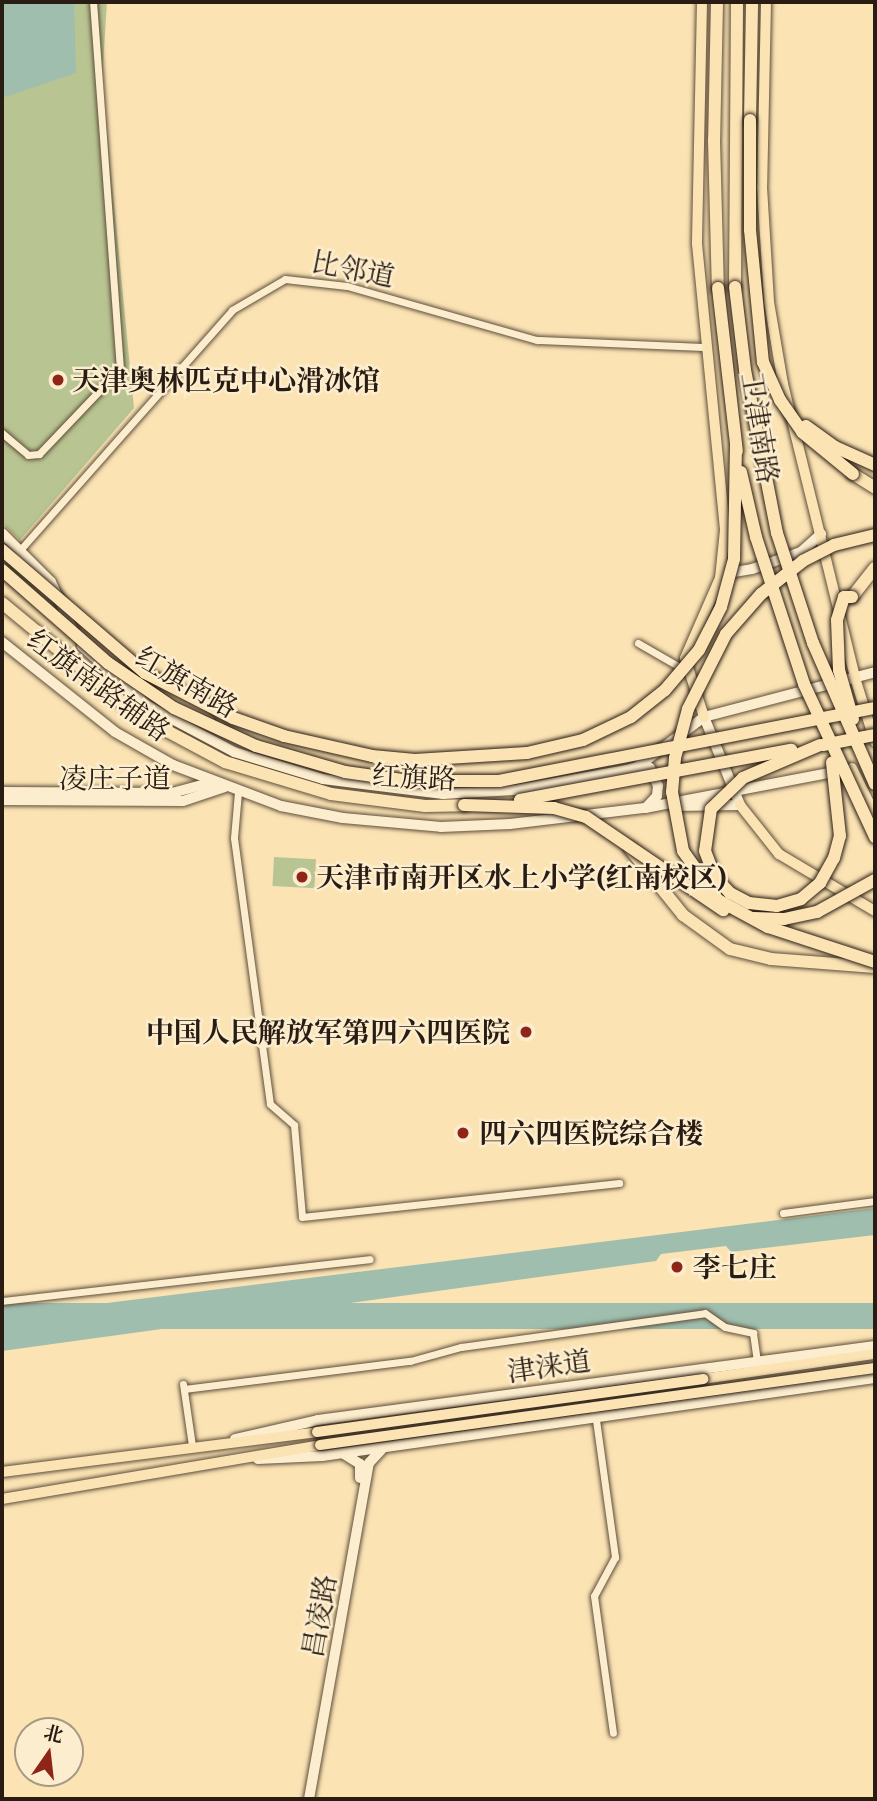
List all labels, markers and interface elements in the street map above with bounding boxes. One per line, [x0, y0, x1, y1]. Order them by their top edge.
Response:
street label: 比邻道 [309, 244, 397, 294]
place label: 天津奥林匹克中心滑冰馆 [72, 363, 380, 397]
street label: 卫津南路 [735, 370, 785, 486]
marker: 天津奥林匹克中心滑冰馆 [50, 372, 66, 388]
street label: 红旗南路辅路 [21, 622, 177, 748]
street label: 红旗南路 [130, 639, 244, 725]
street label: 红旗路 [371, 758, 457, 796]
street label: 凌庄子道 [59, 761, 171, 795]
place label: 天津市南开区水上小学(红南校区) [316, 860, 727, 894]
marker: 天津市南开区水上小学(红南校区) [294, 869, 310, 885]
place label: 中国人民解放军第四六四医院 [146, 1015, 510, 1049]
marker: 中国人民解放军第四六四医院 [516, 1022, 536, 1042]
place label: 四六四医院综合楼 [479, 1116, 703, 1150]
marker: 四六四医院综合楼 [453, 1123, 473, 1143]
place label: 李七庄 [693, 1250, 777, 1284]
marker: 李七庄 [667, 1257, 687, 1277]
street label: 津涞道 [505, 1344, 593, 1388]
street label: 昌凌路 [295, 1572, 343, 1660]
north arrow [14, 1717, 84, 1787]
text: 北 [41, 1718, 66, 1749]

